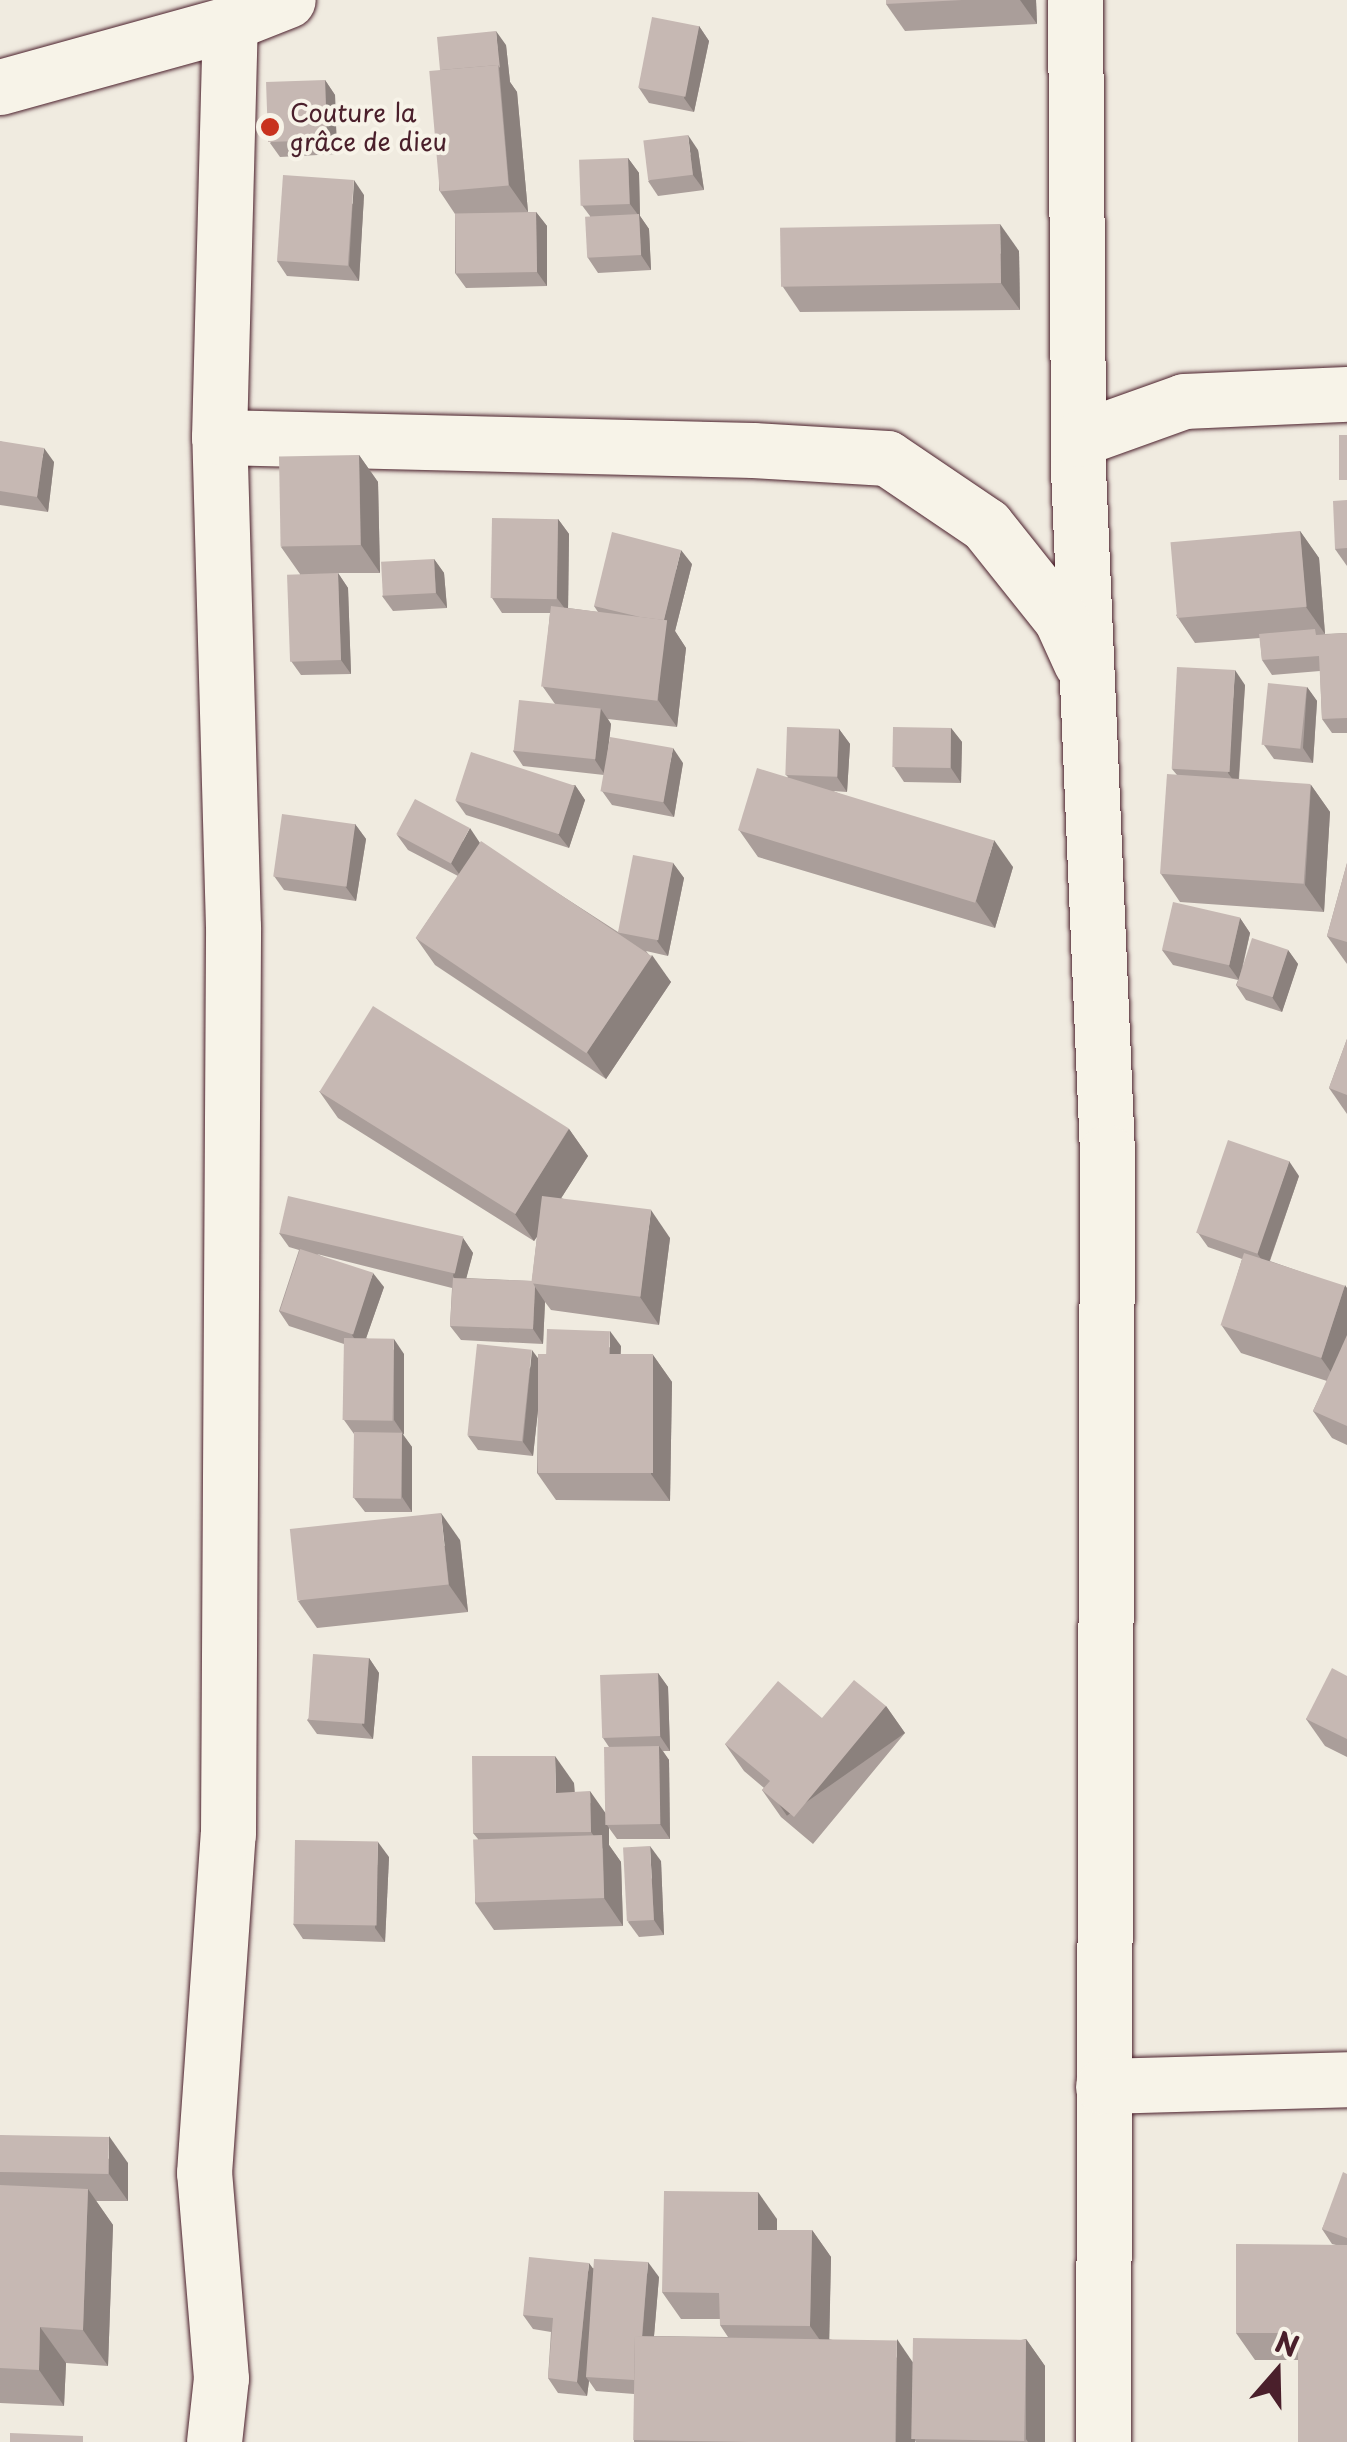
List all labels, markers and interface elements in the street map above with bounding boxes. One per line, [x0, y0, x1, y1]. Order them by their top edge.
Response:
place label: Couture la grâce de dieu [290, 98, 448, 157]
marker: Couture la grâce de dieu [259, 116, 281, 138]
text: N [1270, 2319, 1305, 2367]
north arrow [1227, 2322, 1327, 2422]

